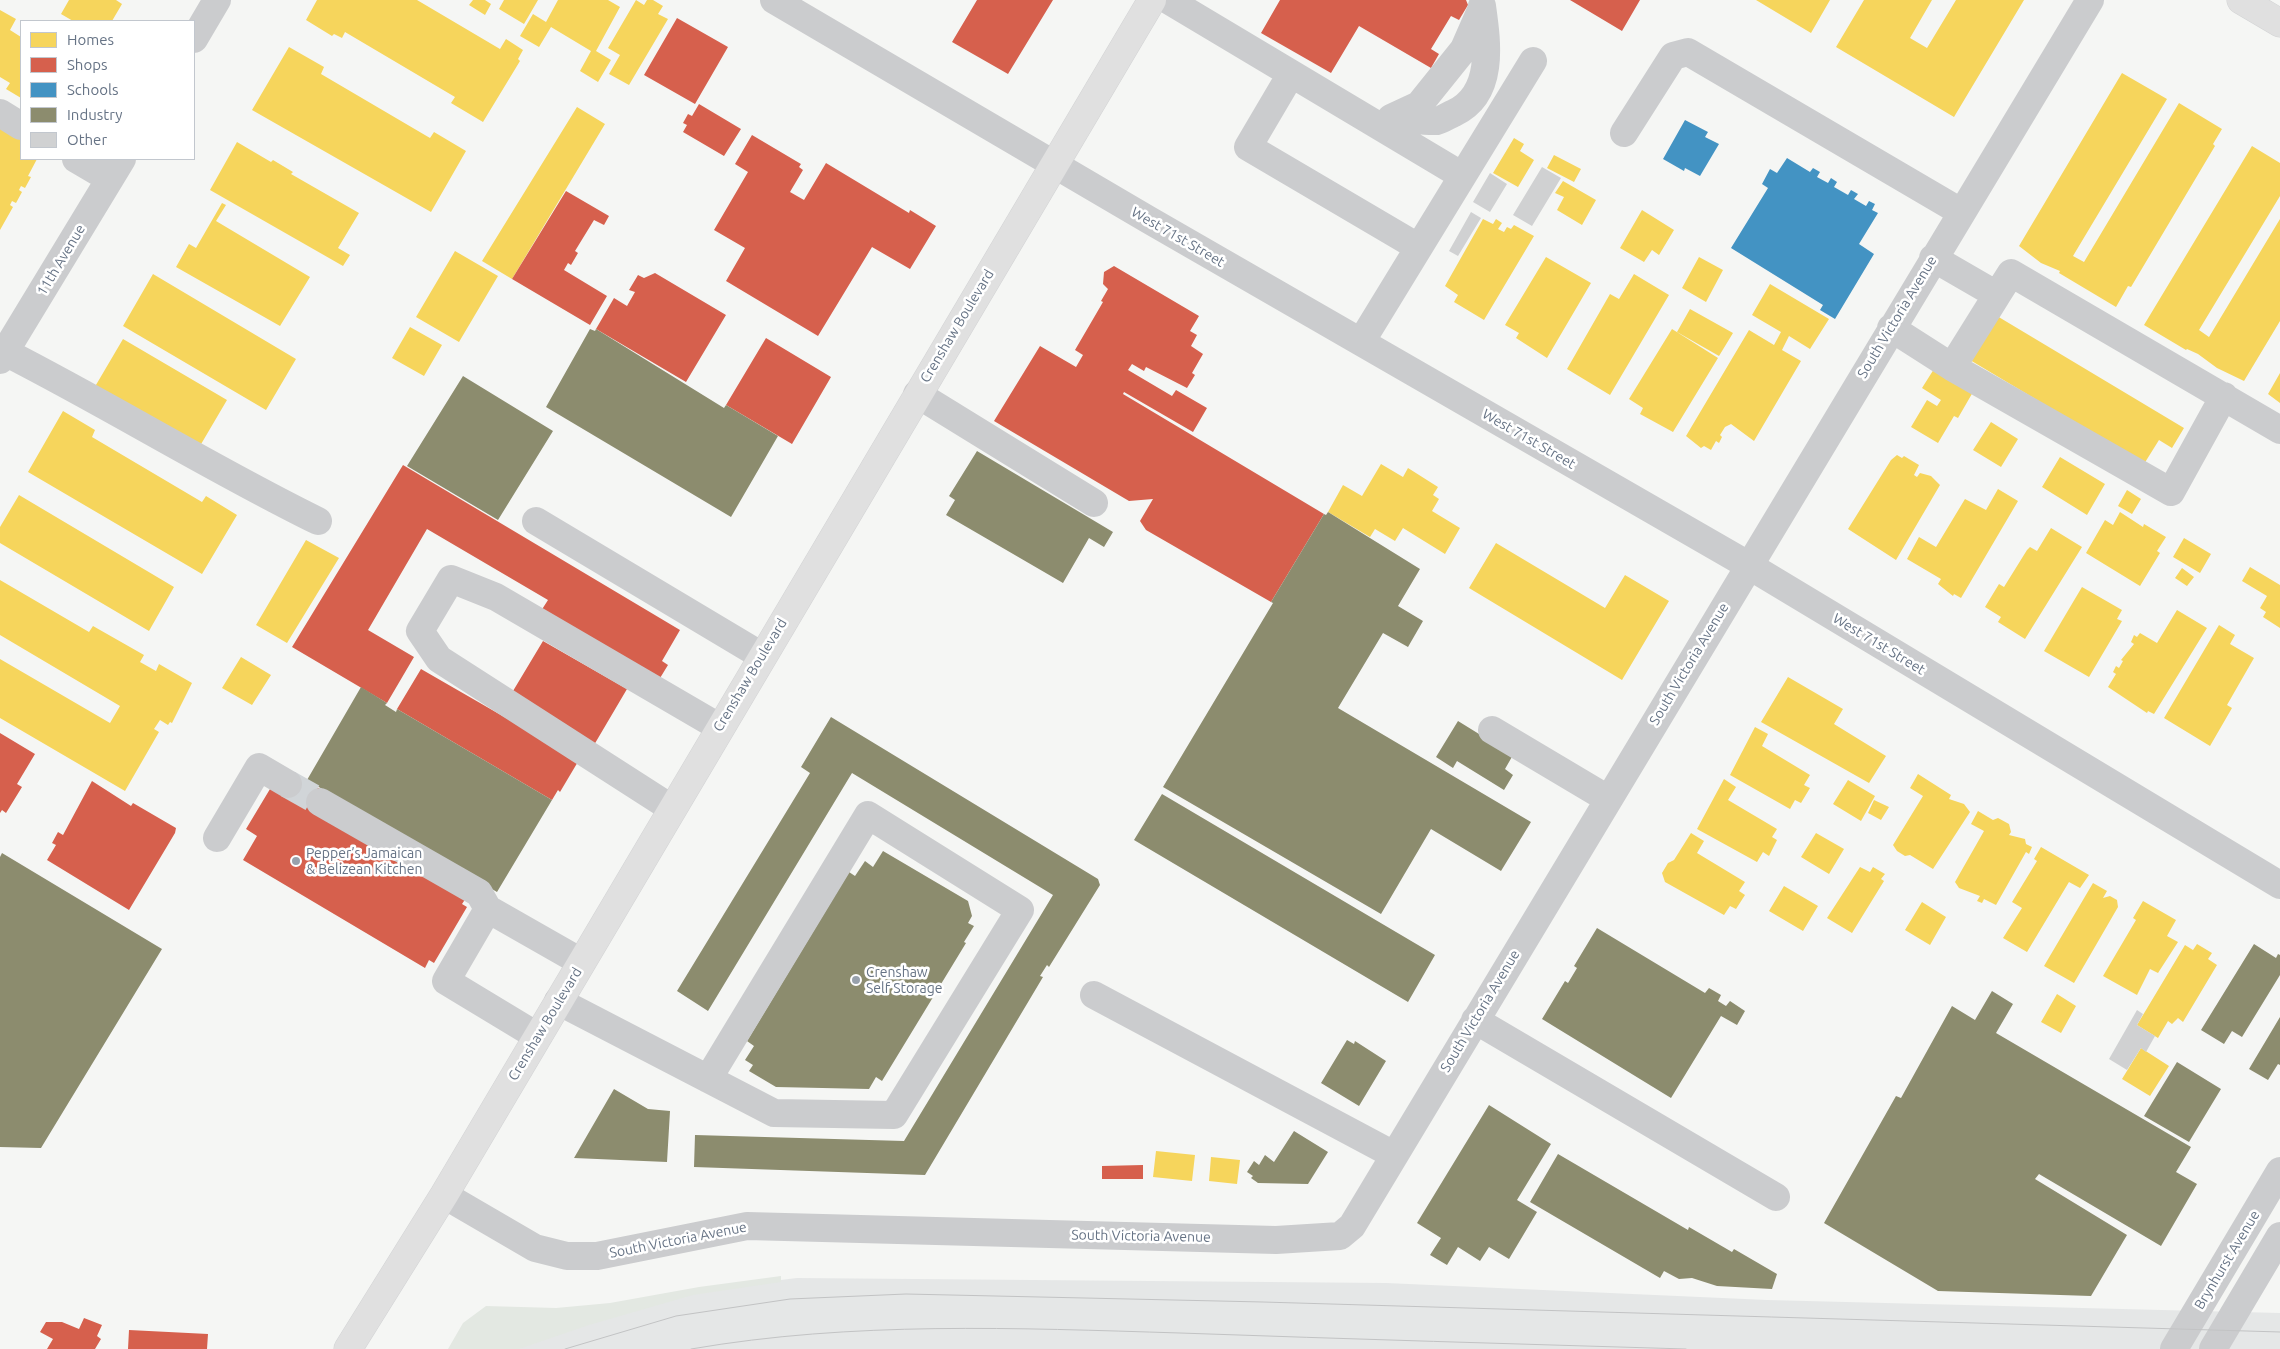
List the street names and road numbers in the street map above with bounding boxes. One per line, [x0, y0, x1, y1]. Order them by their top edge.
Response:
street label: West 71st Street [1128, 203, 1228, 271]
street label: 11th Avenue [33, 222, 89, 298]
street label: South Victoria Avenue [1854, 253, 1940, 381]
street label: Crenshaw Boulevard [917, 266, 997, 386]
street label: West 71st Street [1479, 405, 1579, 473]
street label: South Victoria Avenue [1646, 600, 1732, 728]
street label: West 71st Street [1830, 610, 1928, 678]
street label: Crenshaw Boulevard [710, 615, 790, 735]
street label: South Victoria Avenue [1437, 947, 1523, 1075]
street label: Crenshaw Boulevard [505, 964, 585, 1084]
street label: Brynhurst Avenue [2191, 1207, 2263, 1313]
street label: South Victoria Avenue [608, 1218, 748, 1262]
street label: South Victoria Avenue [1071, 1226, 1211, 1246]

